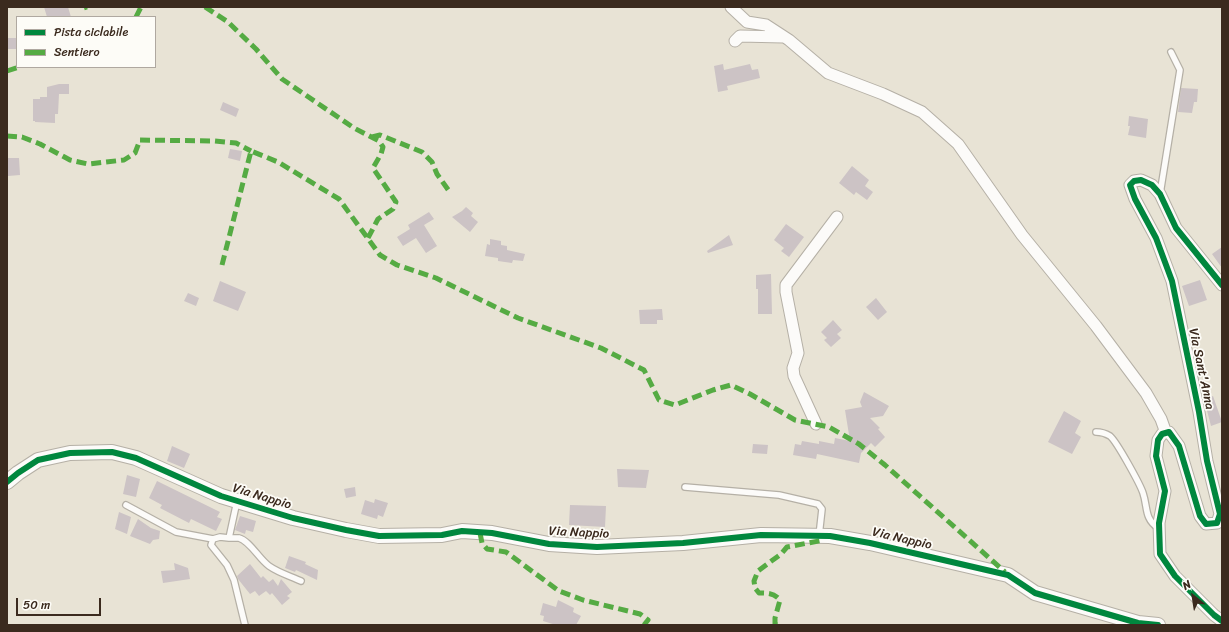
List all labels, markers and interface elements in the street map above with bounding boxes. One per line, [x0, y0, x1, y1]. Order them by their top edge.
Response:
legend [16, 16, 156, 68]
text: Pista ciclabile [54, 21, 128, 43]
text: Sentiero [54, 41, 100, 63]
street label: Via Sant'Anna [1185, 327, 1217, 411]
street label: Via Nappio [231, 481, 293, 513]
street label: Via Nappio [548, 524, 610, 542]
street label: Via Nappio [871, 525, 933, 553]
text: N [1179, 575, 1195, 595]
north arrow [1173, 576, 1213, 616]
scale bar [18, 590, 103, 616]
text: 50 m [23, 594, 50, 616]

